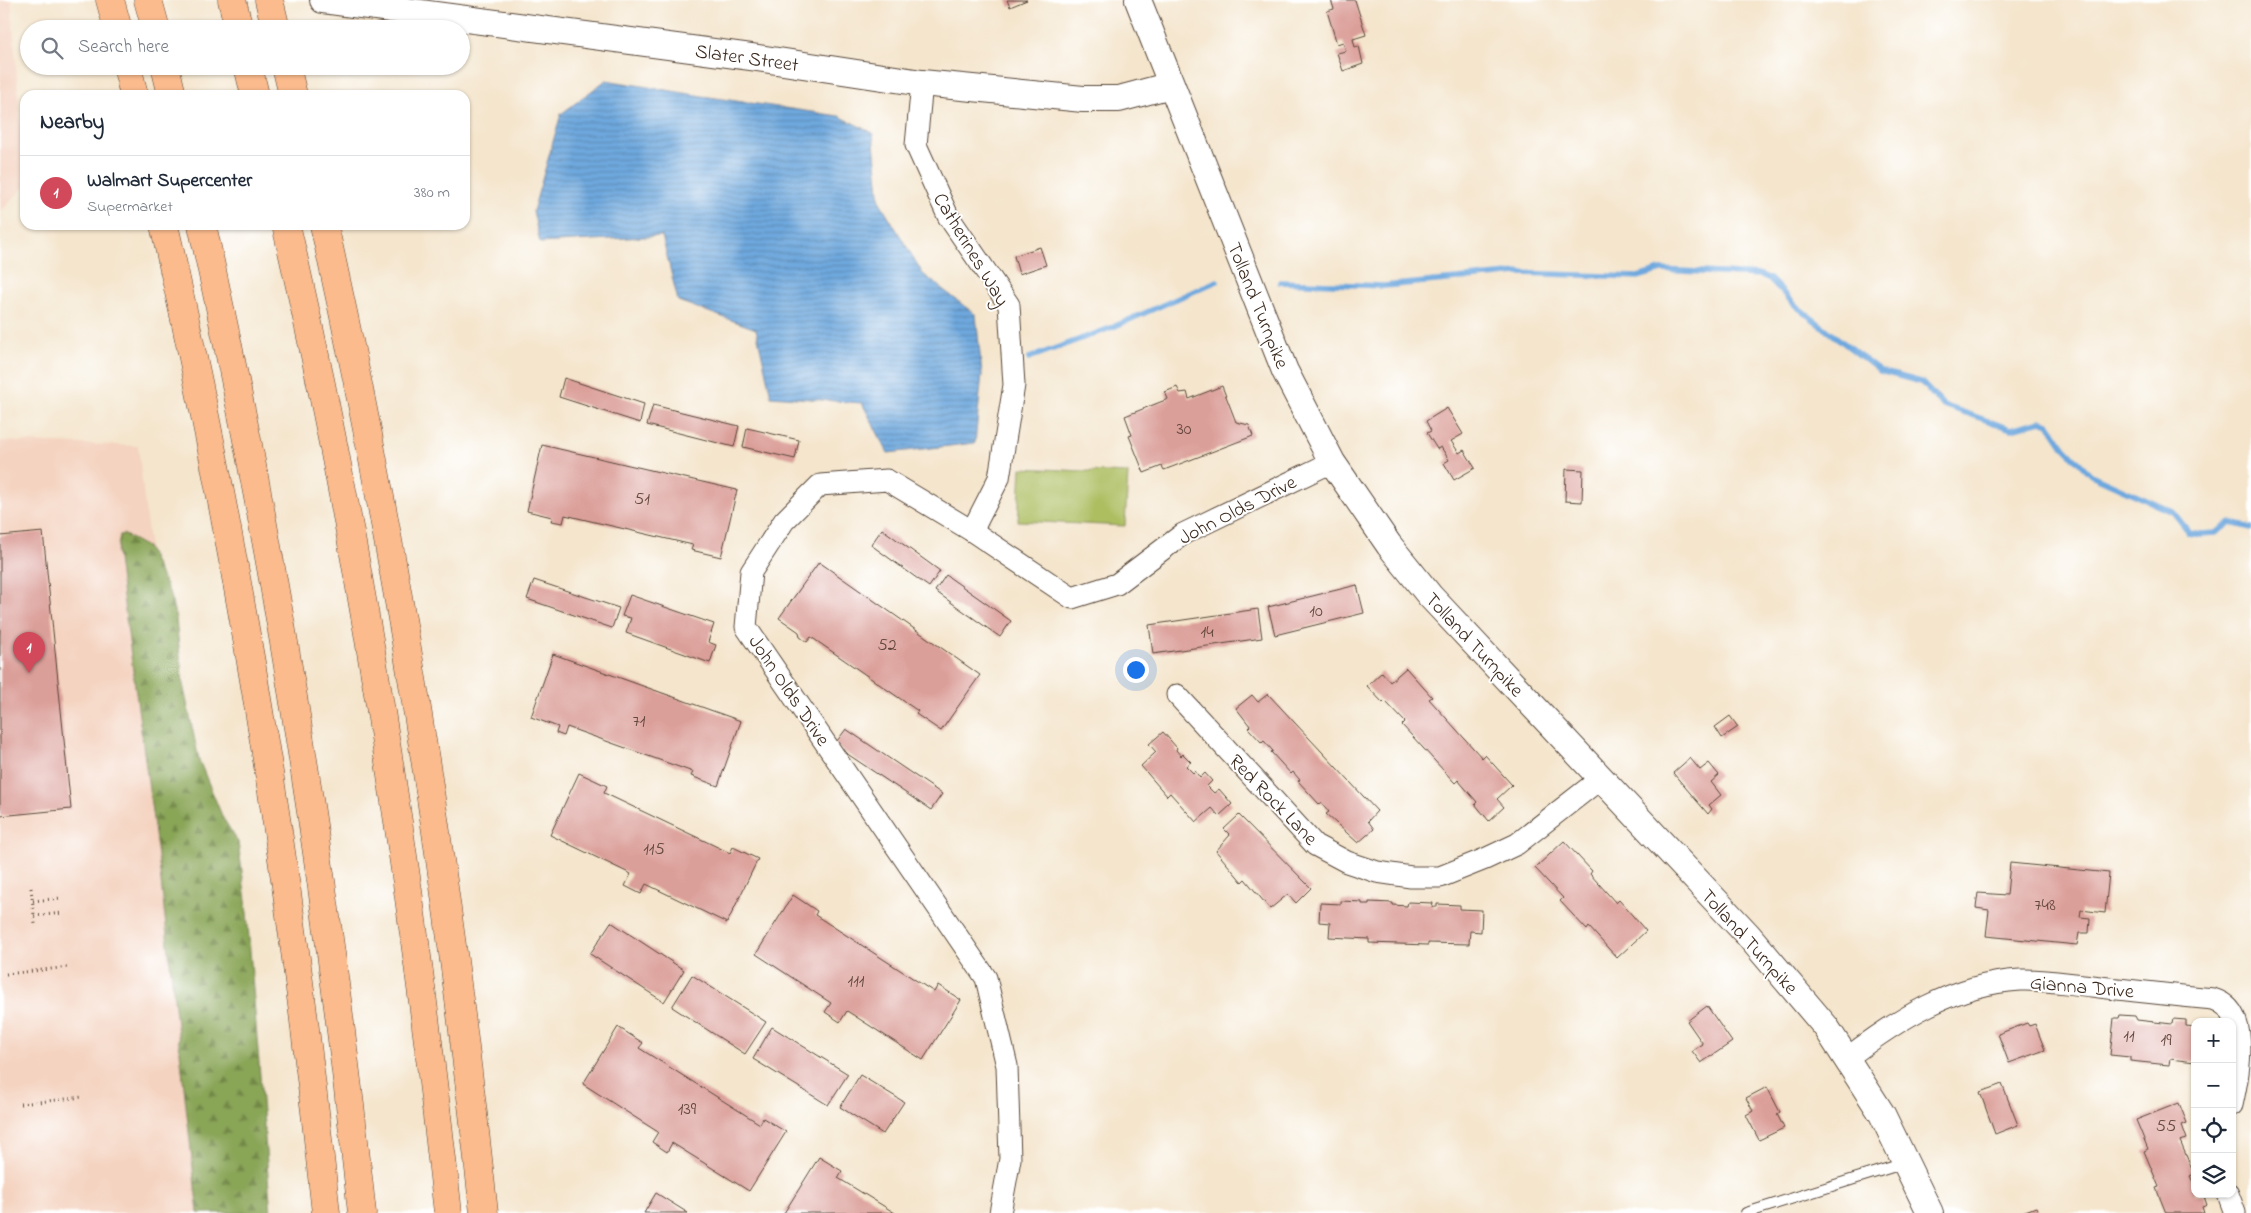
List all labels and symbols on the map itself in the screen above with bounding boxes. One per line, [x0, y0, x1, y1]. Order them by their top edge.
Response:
street label: Slater Street [693, 38, 801, 81]
street label: Catherines Way [924, 188, 1015, 313]
street label: Tolland Turnpike [1218, 238, 1295, 374]
house number: 30 [1176, 417, 1192, 443]
street label: John Olds Drive [1174, 469, 1302, 553]
house number: 51 [634, 487, 650, 513]
street label: Tolland Turnpike [1417, 587, 1529, 705]
house number: 10 [1309, 599, 1323, 625]
house number: 14 [1200, 620, 1214, 646]
street label: John Olds Drive [740, 630, 836, 753]
pin: 1 [13, 632, 45, 673]
house number: 52 [877, 633, 897, 659]
your location [1123, 657, 1149, 683]
house number: 71 [632, 709, 646, 735]
street label: Red Rock Lane [1221, 748, 1323, 853]
house number: 115 [643, 837, 665, 863]
street label: Tolland Turnpike [1693, 883, 1804, 1002]
house number: 748 [2034, 893, 2056, 919]
house number: 111 [847, 969, 865, 995]
street label: Gianna Drive [2029, 970, 2135, 1007]
house number: 11 [2123, 1024, 2135, 1050]
house number: 19 [2160, 1028, 2172, 1054]
house number: 139 [678, 1097, 697, 1123]
house number: 55 [2156, 1114, 2176, 1140]

